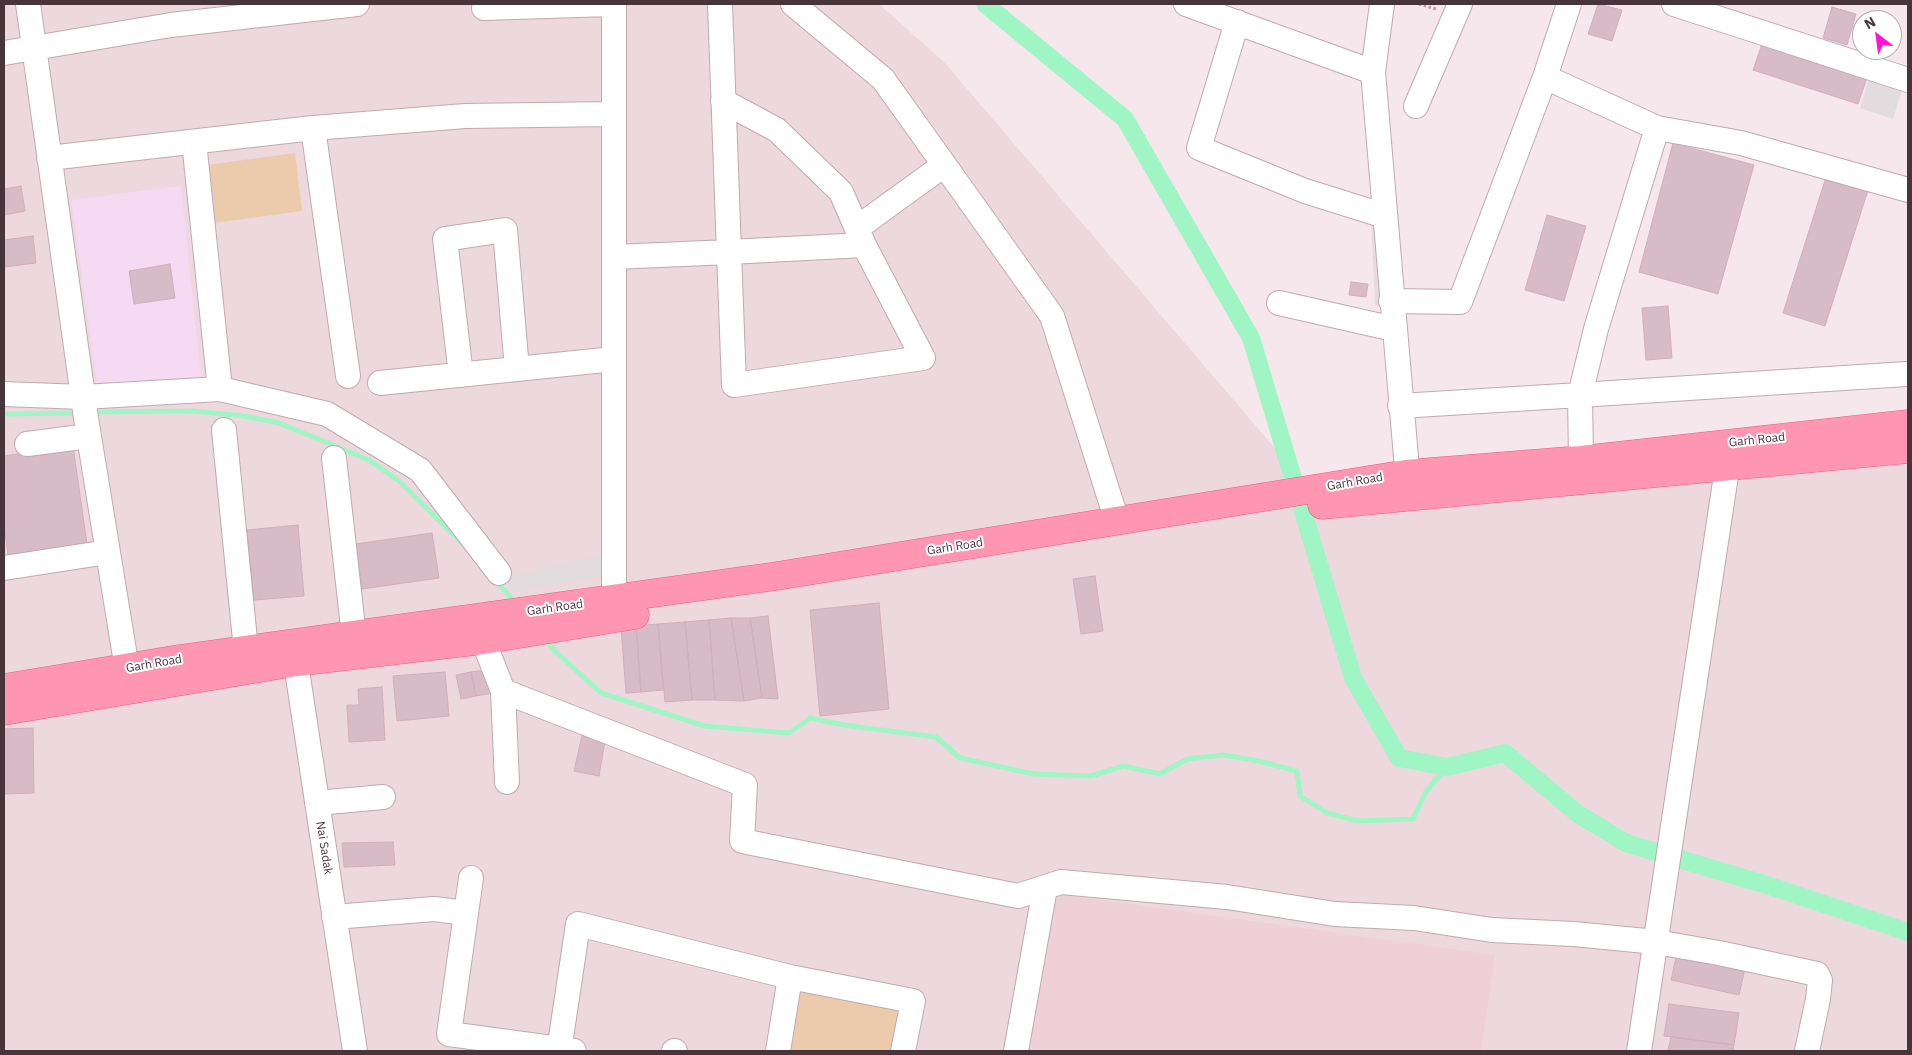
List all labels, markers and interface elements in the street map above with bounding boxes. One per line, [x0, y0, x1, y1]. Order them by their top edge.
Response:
north arrow [1852, 10, 1902, 60]
text: N [1861, 13, 1879, 33]
street label: Garh Road [1728, 430, 1786, 450]
street label: Garh Road [1326, 470, 1384, 494]
street label: Garh Road [926, 535, 984, 559]
street label: Garh Road [526, 597, 584, 619]
street label: Garh Road [125, 652, 183, 676]
street label: Nai Sadak [313, 820, 335, 876]

